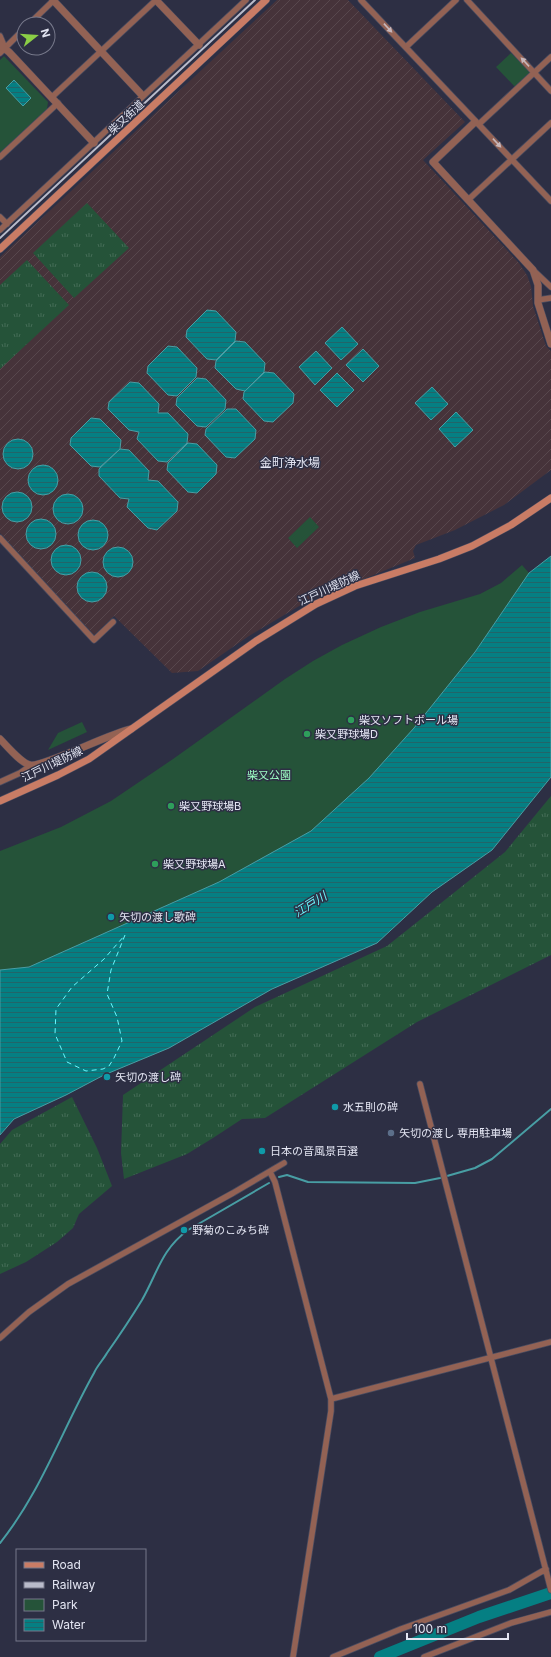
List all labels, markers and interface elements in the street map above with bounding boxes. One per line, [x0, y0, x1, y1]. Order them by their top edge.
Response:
north arrow [16, 16, 56, 56]
one-way arrow [383, 23, 393, 33]
text: N [38, 27, 53, 39]
one-way arrow [520, 57, 529, 67]
street label: 柴又街道 [105, 97, 147, 137]
one-way arrow [492, 138, 501, 148]
district label: 金町浄水場 [260, 455, 320, 470]
street label: 江戸川堤防線 [296, 568, 362, 608]
place label: 柴又ソフトボール場 [359, 713, 458, 727]
marker: 柴又ソフトボール場 [346, 715, 356, 725]
place label: 柴又野球場D [315, 727, 378, 741]
marker: 柴又野球場D [302, 729, 312, 739]
street label: 江戸川堤防線 [19, 743, 85, 785]
park label: 柴又公園 [247, 768, 291, 782]
place label: 柴又野球場B [179, 799, 241, 813]
marker: 柴又野球場B [166, 801, 176, 811]
place label: 柴又野球場A [163, 857, 226, 871]
marker: 柴又野球場A [150, 859, 160, 869]
water label: 江戸川 [291, 887, 331, 920]
place label: 矢切の渡し歌碑 [119, 910, 196, 924]
marker: 矢切の渡し歌碑 [106, 912, 116, 922]
place label: 矢切の渡し碑 [115, 1070, 181, 1084]
marker: 矢切の渡し碑 [102, 1072, 112, 1082]
place label: 水五則の碑 [343, 1100, 398, 1114]
marker: 水五則の碑 [330, 1102, 340, 1112]
place label: 矢切の渡し 専用駐車場 [399, 1126, 512, 1140]
marker: 矢切の渡し 専用駐車場 [386, 1128, 396, 1138]
place label: 日本の音風景百選 [270, 1144, 358, 1158]
marker: 日本の音風景百選 [257, 1146, 267, 1156]
place label: 野菊のこみち碑 [192, 1223, 269, 1237]
marker: 野菊のこみち碑 [179, 1225, 189, 1235]
legend [16, 1549, 146, 1641]
text: Road [52, 1557, 81, 1572]
text: Railway [52, 1577, 96, 1592]
text: Park [52, 1597, 78, 1612]
scale bar [407, 1615, 508, 1641]
text: Water [52, 1617, 86, 1632]
text: 100 m [413, 1621, 447, 1636]

